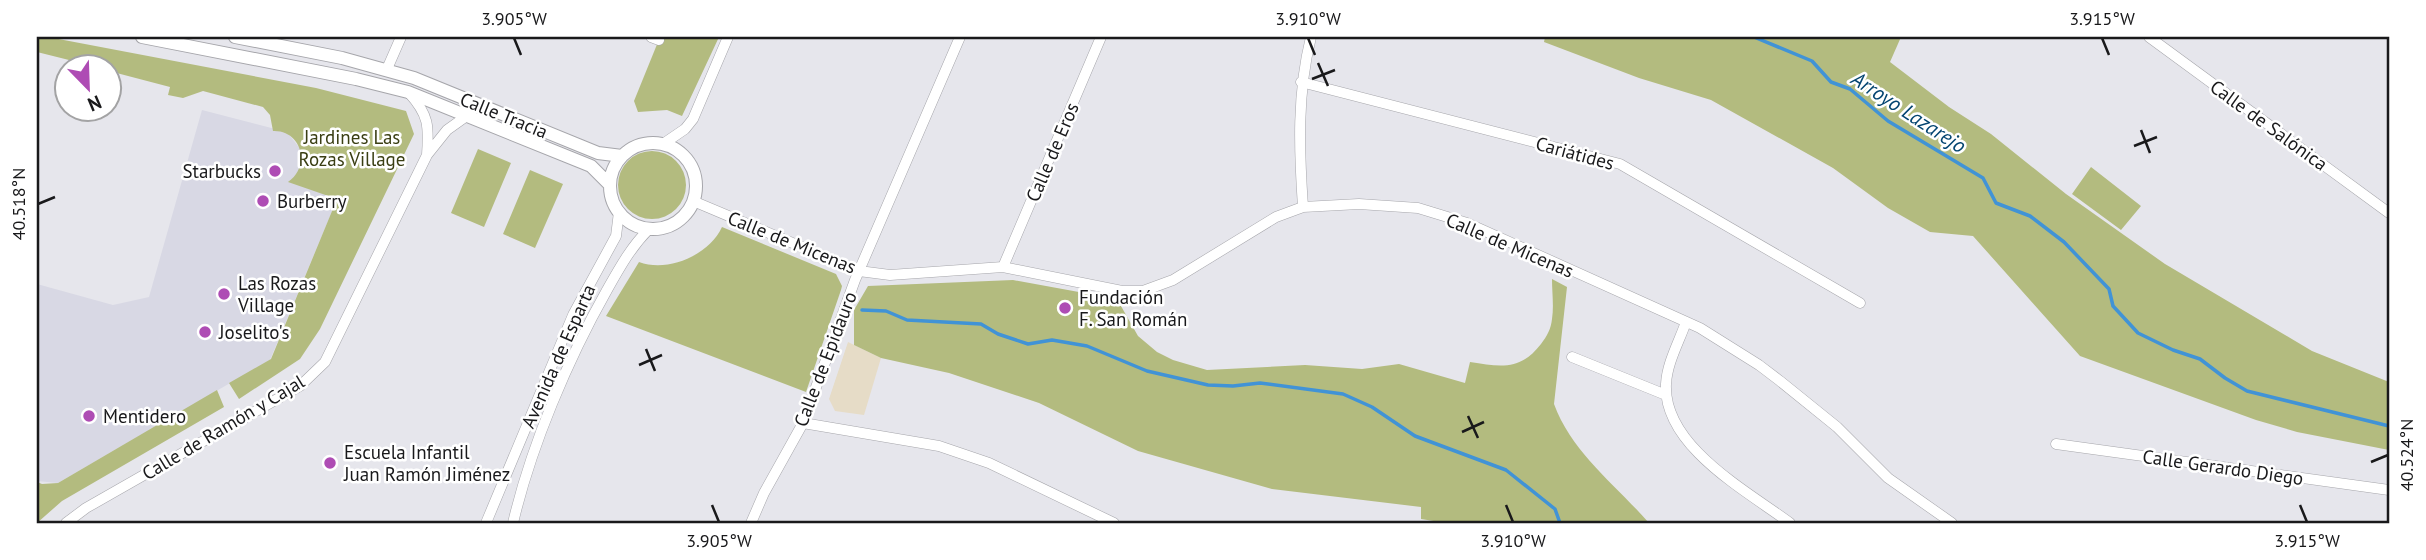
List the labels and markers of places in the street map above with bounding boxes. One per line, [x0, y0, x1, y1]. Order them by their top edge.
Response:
place label: Starbucks [182, 159, 261, 183]
marker: Starbucks [267, 163, 283, 179]
place label: Burberry [277, 189, 347, 213]
marker: Burberry [255, 193, 271, 209]
place label: Las Rozas Village [237, 271, 316, 317]
place label: Fundación F. San Román [1079, 285, 1187, 331]
marker: Las Rozas Village [216, 286, 232, 302]
marker: Fundación F. San Román [1057, 300, 1073, 316]
place label: Joselito's [218, 320, 289, 344]
marker: Joselito's [197, 324, 213, 340]
place label: Mentidero [103, 404, 186, 428]
marker: Mentidero [81, 408, 97, 424]
place label: Escuela Infantil Juan Ramón Jiménez [343, 440, 510, 486]
marker: Escuela Infantil Juan Ramón Jiménez [322, 455, 338, 471]

